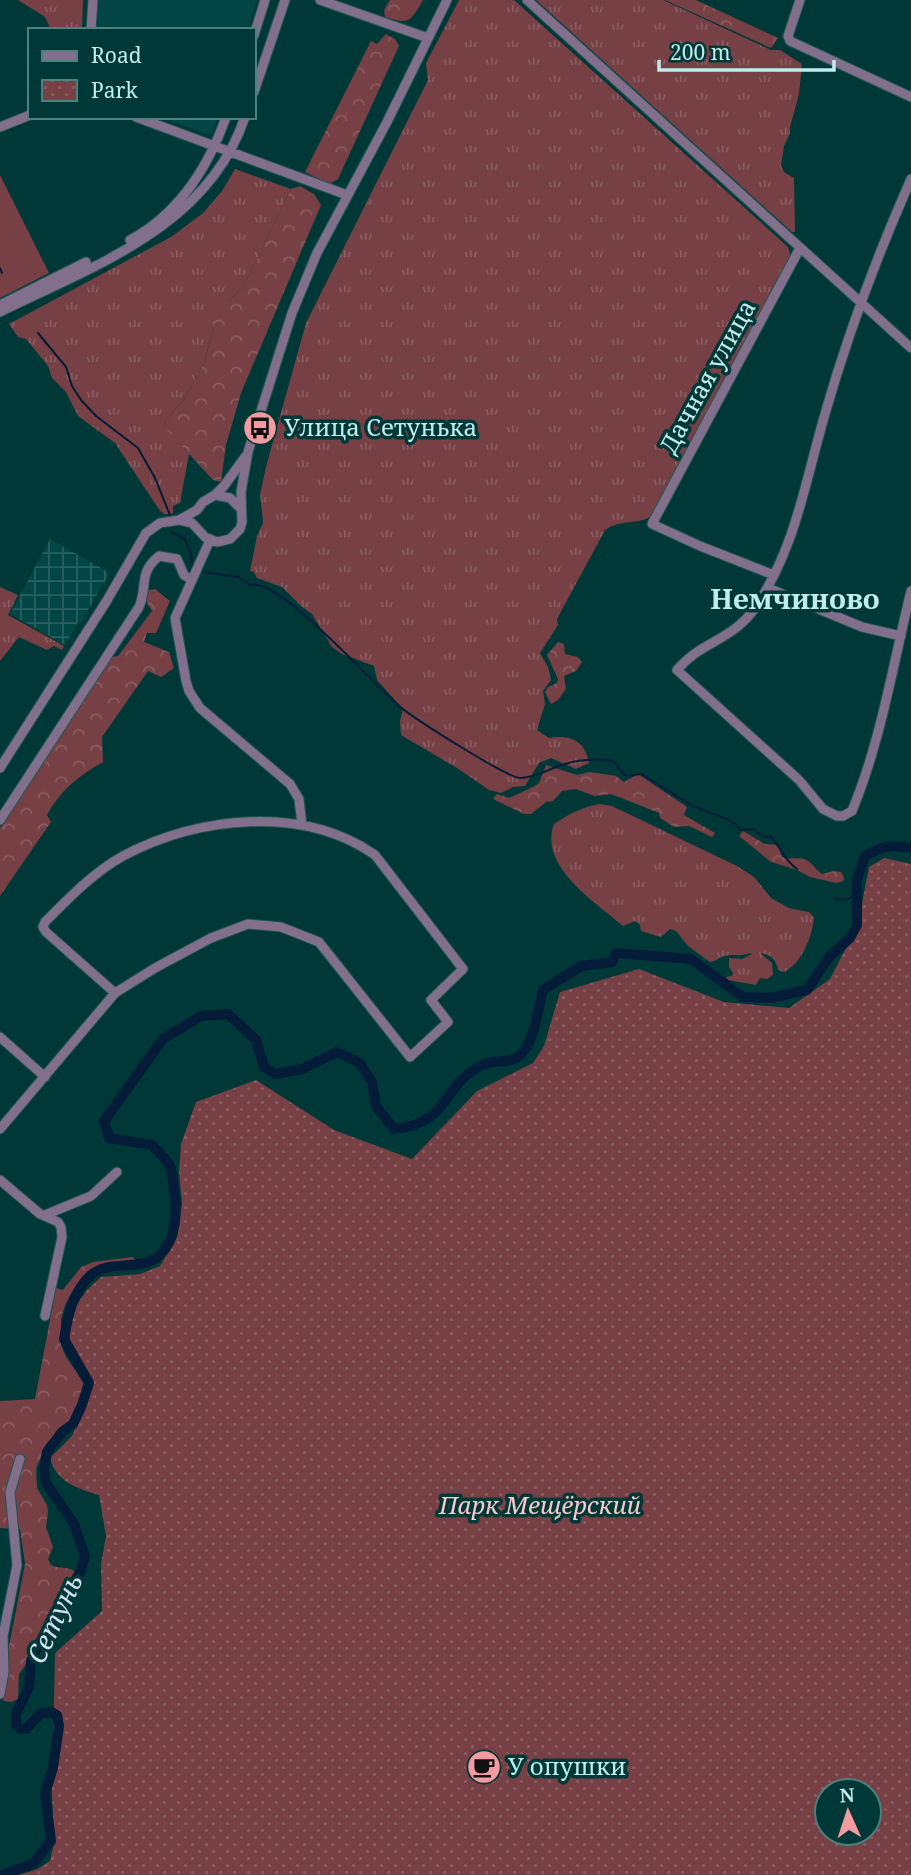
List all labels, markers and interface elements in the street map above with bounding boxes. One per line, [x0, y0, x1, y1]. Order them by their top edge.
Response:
legend [28, 28, 256, 119]
scale bar [659, 28, 834, 72]
text: 200 m [670, 38, 731, 66]
text: Road [91, 41, 142, 69]
text: Park [91, 76, 138, 104]
street label: Дачная улица [651, 294, 762, 459]
bus stop icon: Улица Сетунька [241, 409, 279, 447]
place label: Улица Сетунька [284, 410, 477, 443]
district label: Немчиново [710, 579, 880, 617]
park label: Парк Мещёрский [438, 1488, 641, 1521]
water label: Сетунь [18, 1568, 90, 1669]
cafe icon: У опушки [465, 1748, 503, 1786]
place label: У опушки [508, 1749, 626, 1782]
north arrow [813, 1777, 883, 1847]
text: N [839, 1782, 855, 1808]

